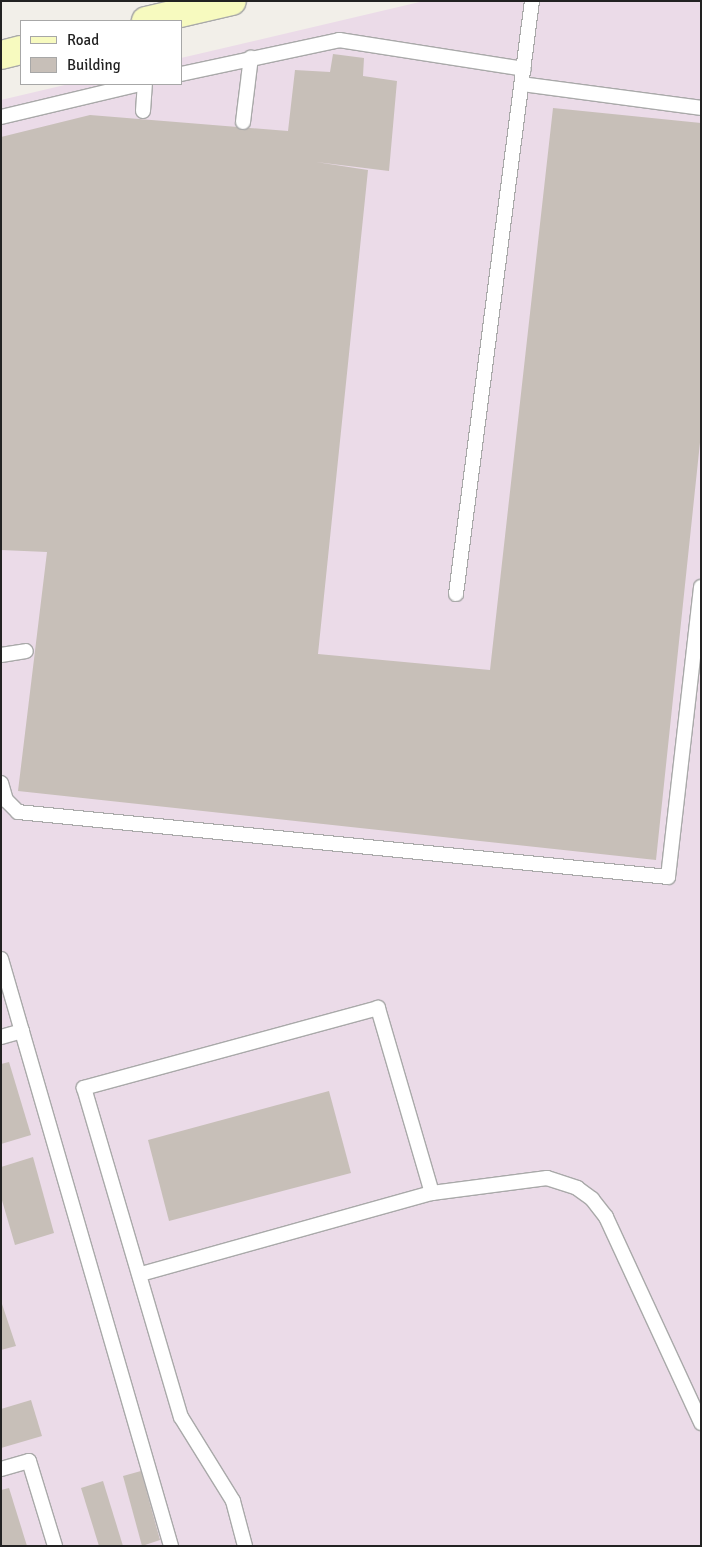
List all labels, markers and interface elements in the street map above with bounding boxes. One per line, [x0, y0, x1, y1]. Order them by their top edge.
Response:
legend [20, 20, 182, 85]
text: Road [67, 31, 99, 49]
text: Building [67, 56, 121, 74]

